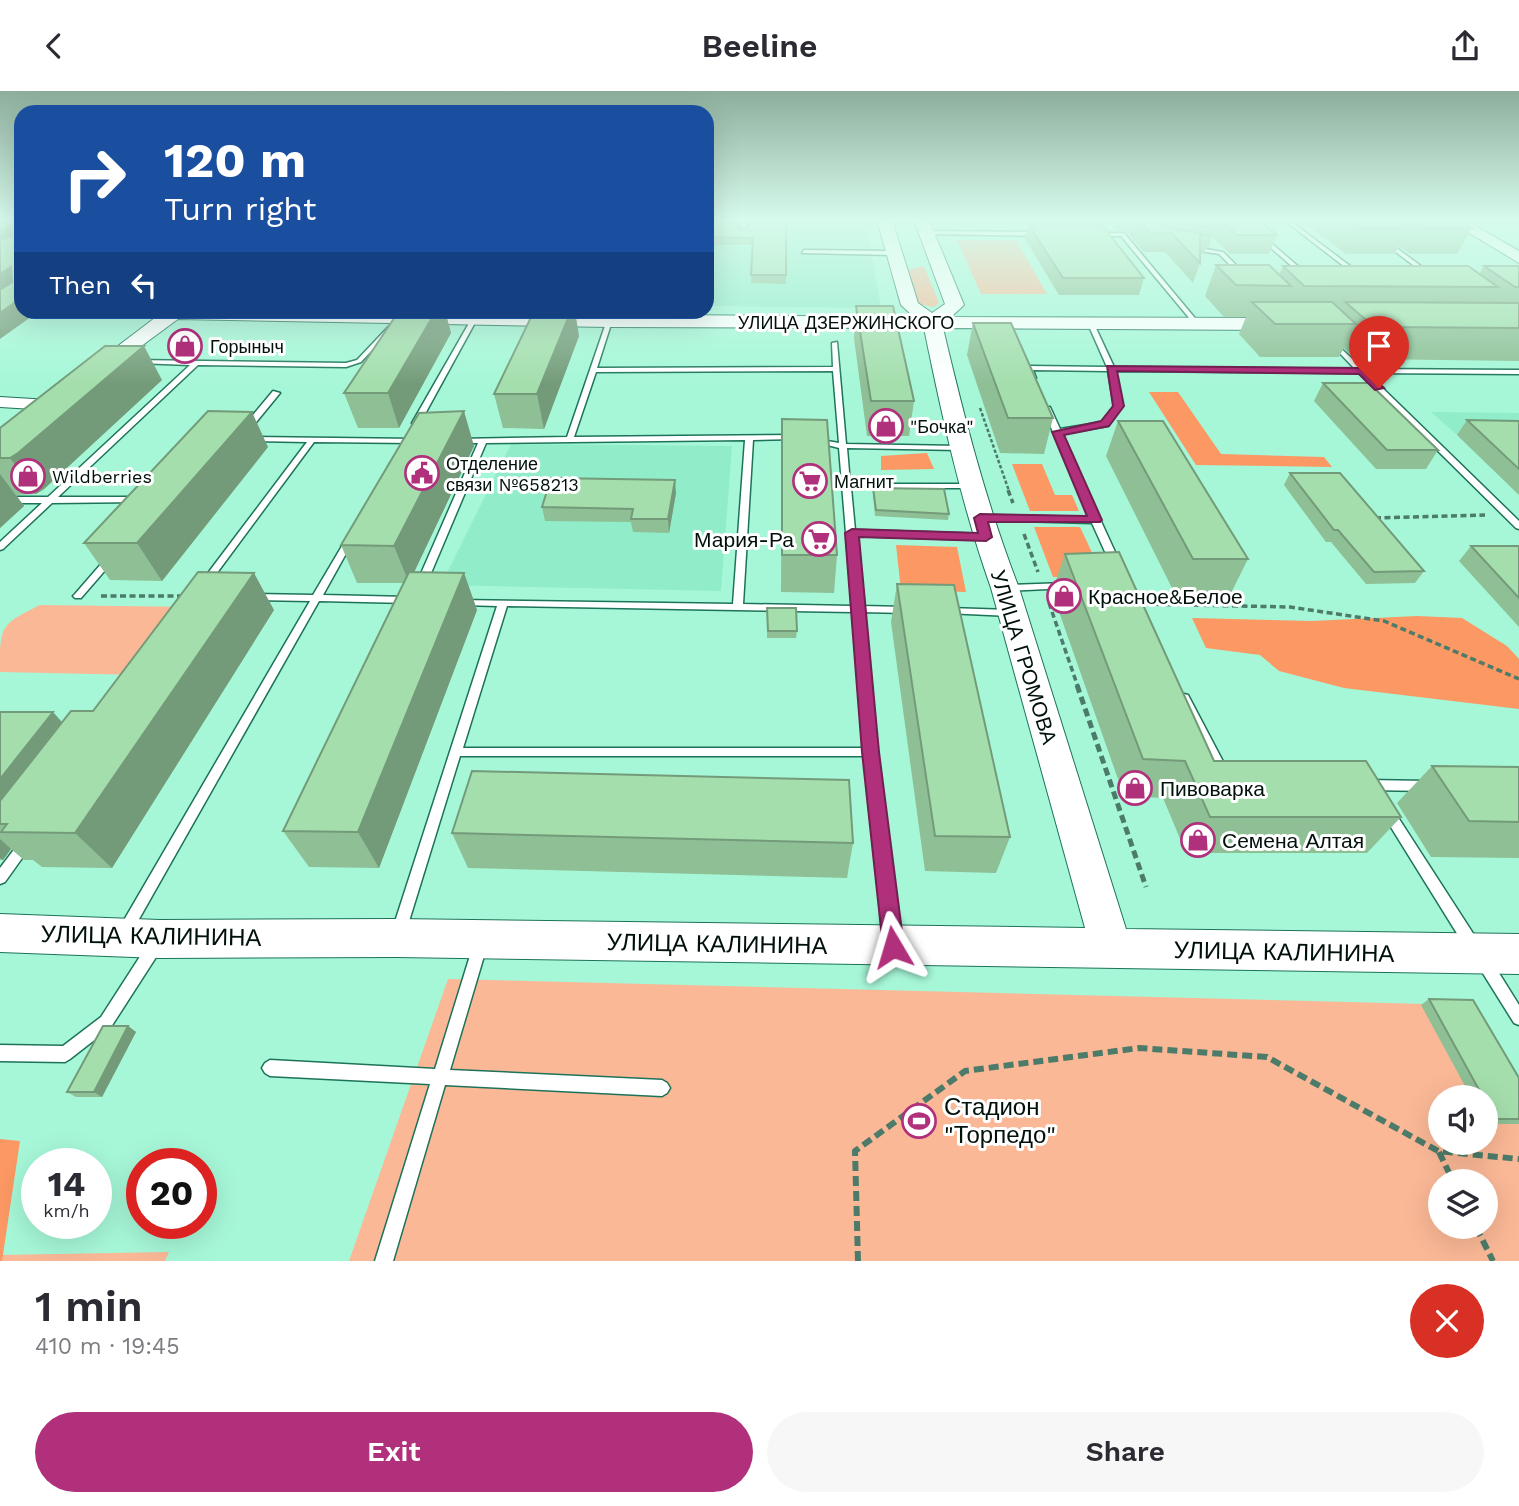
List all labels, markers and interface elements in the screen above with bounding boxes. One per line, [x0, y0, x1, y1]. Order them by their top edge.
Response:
icon: back [35, 27, 73, 65]
text: Beeline [701, 27, 818, 65]
icon: share [1446, 27, 1484, 65]
text: 120 m [164, 131, 306, 189]
icon: right [49, 133, 140, 224]
text: Turn right [164, 190, 316, 228]
icon: left [125, 266, 163, 304]
text: Then [49, 270, 111, 300]
street label: УЛИЦА ДЗЕРЖИНСКОГО [738, 312, 954, 333]
pin [1349, 316, 1409, 388]
shop icon: Горыныч [166, 327, 204, 365]
icon: arrive [1360, 327, 1398, 365]
place label: Горыныч [210, 336, 284, 357]
shop icon: "Бочка" [867, 407, 905, 445]
place label: "Бочка" [910, 416, 974, 437]
place label: Отделение связи №658213 [446, 453, 579, 495]
public building icon: Отделение связи №658213 [403, 454, 441, 492]
shop icon: Wildberries [9, 457, 47, 495]
supermarket icon: Магнит [791, 462, 829, 500]
place label: Wildberries [52, 466, 152, 487]
place label: Магнит [834, 471, 894, 492]
supermarket icon: Мария-Ра [800, 520, 838, 558]
place label: Мария-Ра [694, 527, 794, 552]
street label: УЛИЦА ГРОМОВА [986, 567, 1062, 747]
shop icon: Красное&Белое [1045, 577, 1083, 615]
place label: Красное&Белое [1088, 584, 1243, 609]
shop icon: Пивоварка [1116, 769, 1154, 807]
place label: Пивоварка [1160, 776, 1265, 801]
shop icon: Семена Алтая [1179, 821, 1217, 859]
place label: Семена Алтая [1222, 828, 1364, 853]
position arrow [856, 910, 930, 984]
street label: УЛИЦА КАЛИНИНА [40, 920, 262, 952]
street label: УЛИЦА КАЛИНИНА [606, 928, 828, 960]
street label: УЛИЦА КАЛИНИНА [1173, 936, 1395, 968]
map controls [1428, 1085, 1498, 1239]
button: sound [1428, 1085, 1498, 1155]
place label: Стадион "Торпедо" [944, 1093, 1056, 1149]
sports icon: Стадион "Торпедо" [900, 1102, 938, 1140]
speed limit sign: 20 [126, 1148, 217, 1239]
text: 14 [48, 1163, 85, 1205]
button: layers [1428, 1169, 1498, 1239]
text: km/h [43, 1200, 90, 1221]
text: 1 min [35, 1282, 143, 1331]
button: close [1410, 1284, 1484, 1358]
text: 410 m · 19:45 [35, 1333, 180, 1360]
button: Exit [35, 1412, 753, 1492]
button: Share [767, 1412, 1484, 1492]

